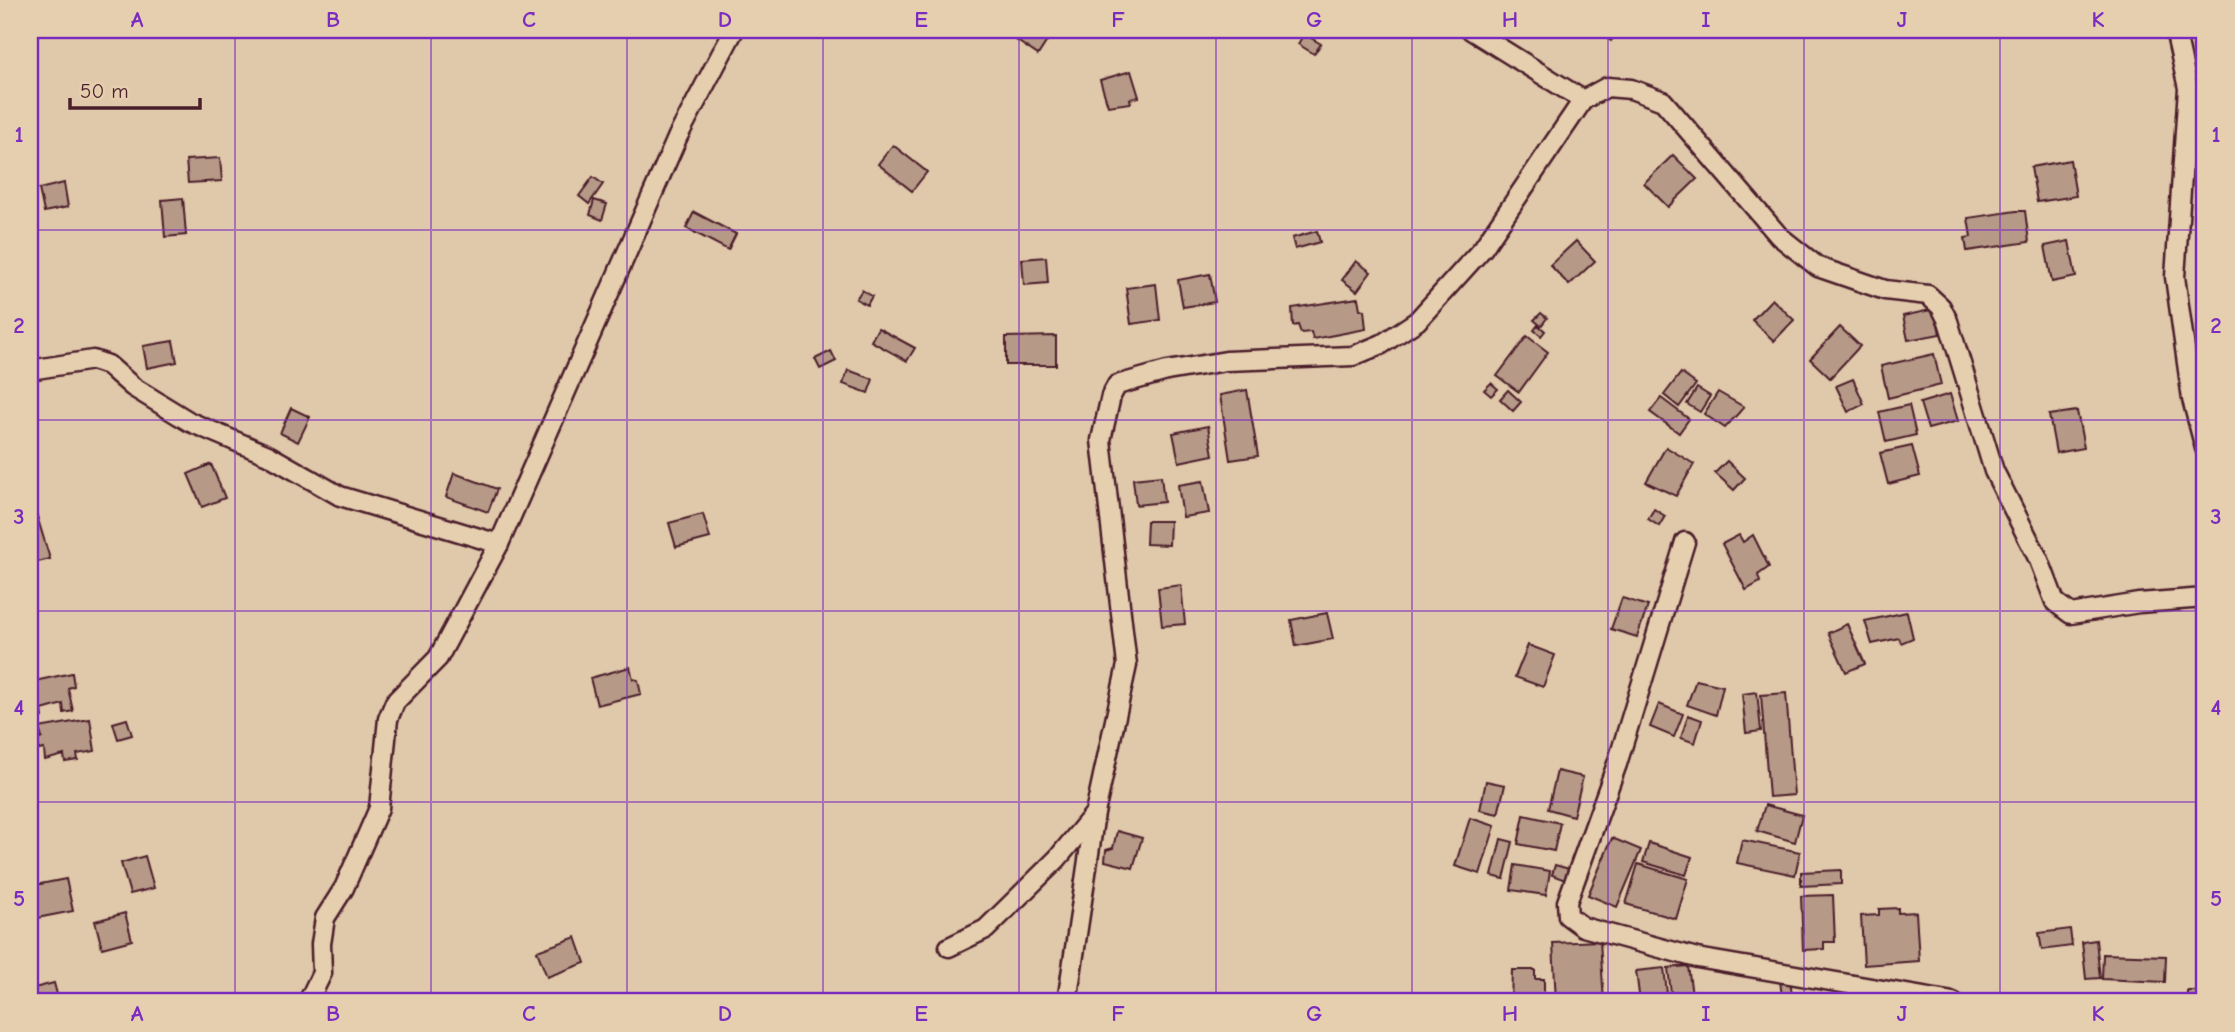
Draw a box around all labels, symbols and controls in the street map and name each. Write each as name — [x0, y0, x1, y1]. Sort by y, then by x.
text: A — [131, 6, 144, 33]
text: B — [326, 6, 340, 33]
text: C — [522, 6, 536, 33]
text: D — [718, 6, 732, 33]
text: E — [914, 6, 928, 33]
text: F — [1111, 6, 1125, 33]
text: G — [1306, 6, 1322, 33]
text: H — [1502, 6, 1518, 33]
text: I — [1701, 6, 1711, 33]
text: J — [1897, 6, 1908, 33]
text: K — [2092, 6, 2105, 33]
scale bar — [70, 66, 200, 110]
text: 50 m — [80, 79, 129, 103]
text: 1 — [14, 121, 24, 148]
text: 1 — [2211, 121, 2221, 148]
text: 2 — [13, 312, 25, 339]
text: 2 — [2210, 312, 2222, 339]
text: 3 — [13, 503, 25, 530]
text: 3 — [2210, 503, 2222, 530]
text: 4 — [14, 694, 25, 721]
text: 4 — [2211, 694, 2222, 721]
text: 5 — [13, 885, 25, 912]
text: 5 — [2210, 885, 2222, 912]
text: A — [131, 1000, 144, 1027]
text: B — [326, 1000, 340, 1027]
text: C — [522, 1000, 536, 1027]
text: D — [718, 1000, 732, 1027]
text: E — [914, 1000, 928, 1027]
text: F — [1111, 1000, 1125, 1027]
text: G — [1306, 1000, 1322, 1027]
text: H — [1502, 1000, 1518, 1027]
text: I — [1701, 1000, 1711, 1027]
text: J — [1897, 1000, 1908, 1027]
text: K — [2092, 1000, 2105, 1027]

